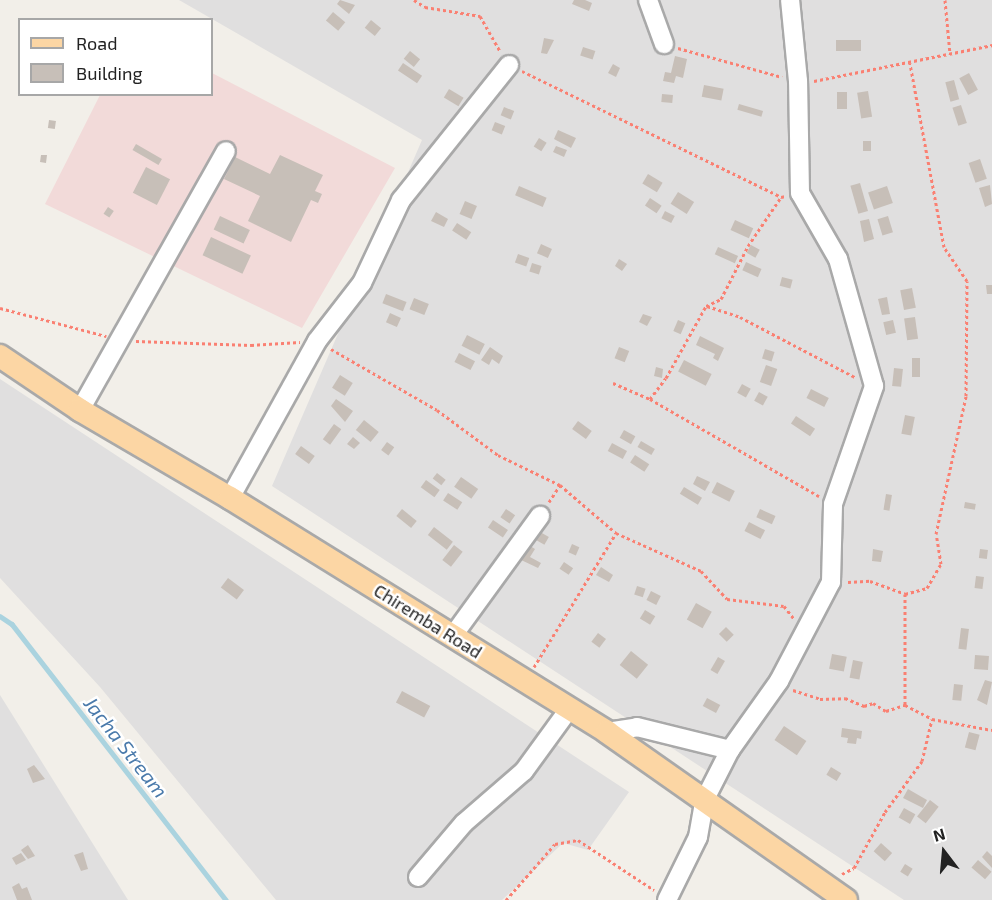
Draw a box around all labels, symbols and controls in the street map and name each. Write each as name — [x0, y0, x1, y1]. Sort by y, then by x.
legend — [18, 18, 213, 96]
text: Road — [76, 32, 117, 54]
text: Building — [76, 62, 143, 84]
street label: Chiremba Road — [370, 579, 486, 663]
water label: Jacha Stream — [79, 692, 173, 802]
north arrow — [914, 822, 974, 882]
text: N — [931, 823, 947, 845]

